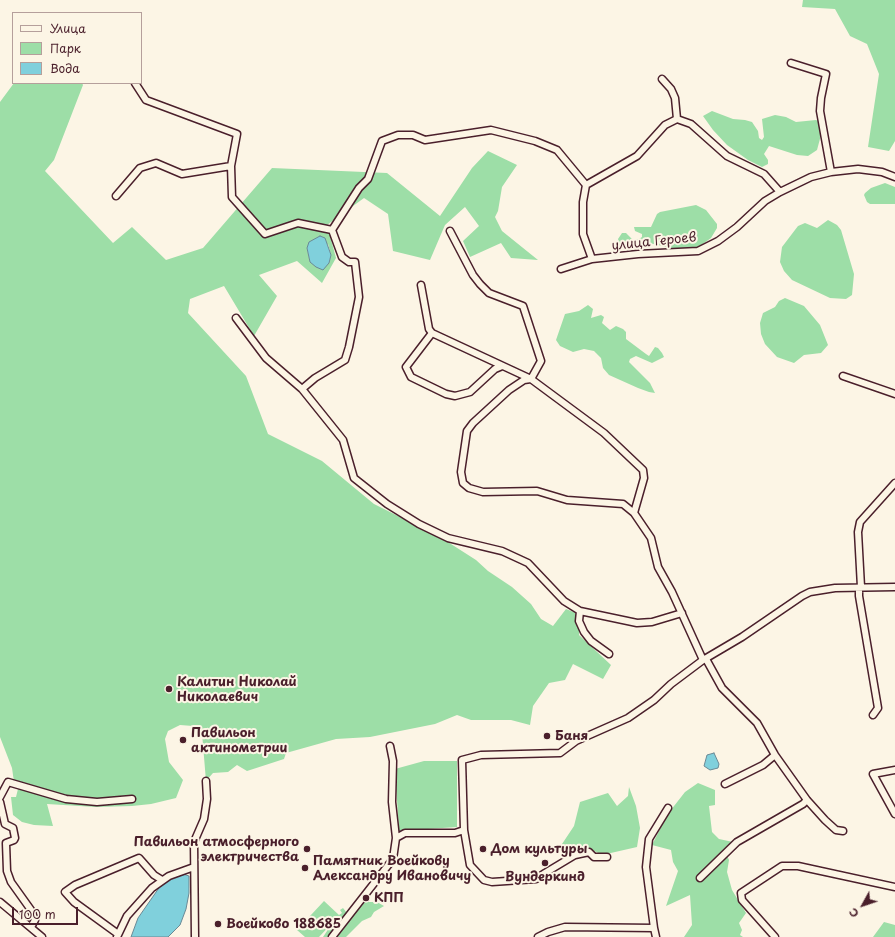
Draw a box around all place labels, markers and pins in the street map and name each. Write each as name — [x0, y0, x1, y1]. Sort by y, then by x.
place label: Калитин Николай Николаевич — [177, 674, 297, 705]
marker: Калитин Николай Николаевич — [164, 684, 174, 694]
place label: Павильон актинометрии — [191, 725, 288, 756]
place label: Баня — [555, 728, 588, 744]
marker: Баня — [542, 731, 552, 741]
marker: Павильон актинометрии — [178, 735, 188, 745]
place label: Павильон атмосферного электричества — [134, 834, 299, 865]
place label: Дом культуры — [491, 841, 587, 857]
marker: Павильон атмосферного электричества — [302, 844, 312, 854]
marker: Дом культуры — [478, 844, 488, 854]
place label: Памятник Воейкову Александру Ивановичу — [313, 853, 471, 884]
marker: Вундеркинд — [540, 858, 550, 868]
marker: Памятник Воейкову Александру Ивановичу — [300, 863, 310, 873]
place label: Вундеркинд — [505, 869, 585, 885]
place label: КПП — [374, 890, 404, 906]
marker: КПП — [361, 893, 371, 903]
place label: Воейково 188685 — [226, 916, 341, 932]
marker: Воейково 188685 — [213, 919, 223, 929]

